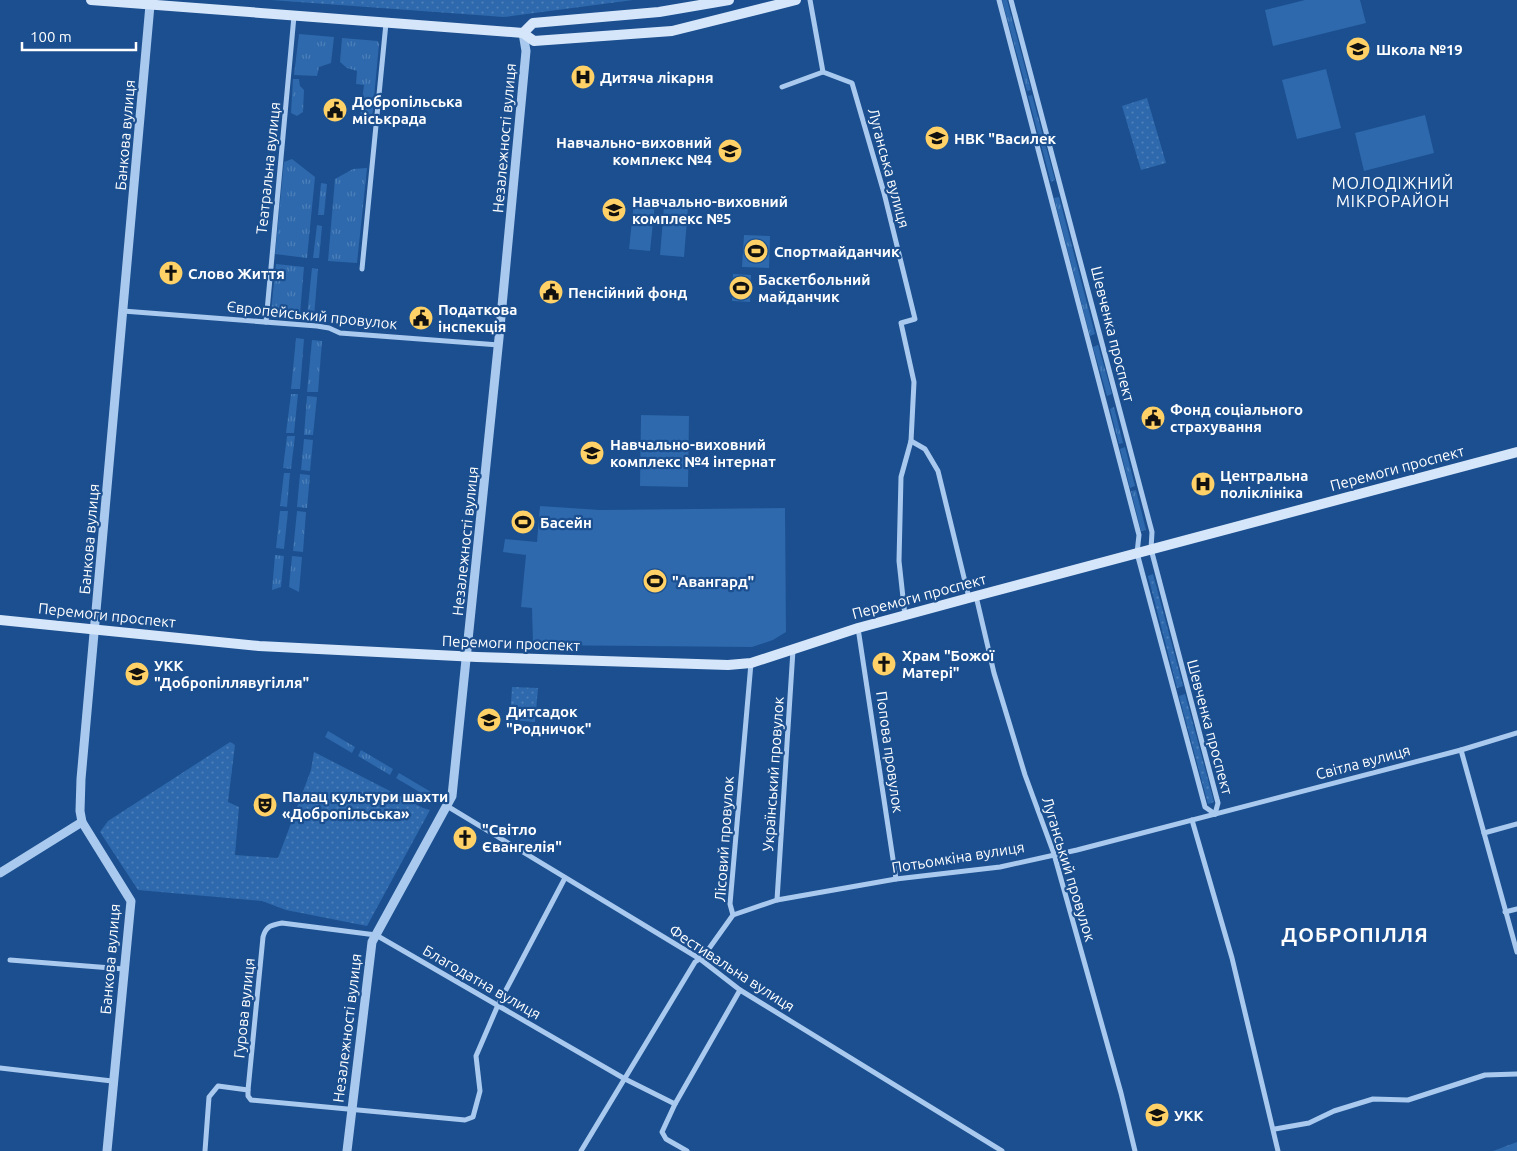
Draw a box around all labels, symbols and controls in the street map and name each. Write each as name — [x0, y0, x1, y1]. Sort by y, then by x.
scale bar — [22, 20, 136, 52]
text: 100 m — [30, 28, 72, 45]
school or university icon: Школа №19 — [1345, 36, 1371, 62]
place label: Школа №19 — [1376, 41, 1463, 58]
street label: Незалежності вулиця — [489, 63, 519, 213]
hospital icon: Дитяча лікарня — [570, 64, 596, 90]
place label: Дитяча лікарня — [600, 69, 714, 86]
street label: Банкова вулиця — [112, 79, 138, 191]
place label: Добропільська міськрада — [352, 93, 463, 127]
public building icon: Добропільська міськрада — [322, 97, 348, 123]
street label: Театральна вулиця — [253, 101, 283, 235]
street label: Луганська вулиця — [865, 106, 913, 230]
school or university icon: НВК "Василек — [924, 125, 950, 151]
place label: НВК "Василек — [954, 130, 1057, 147]
place label: Навчально-виховний комплекс №4 — [556, 134, 712, 168]
school or university icon: Навчально-виховний комплекс №4 — [717, 138, 743, 164]
district label: МОЛОДІЖНИЙ МІКРОРАЙОН — [1332, 173, 1454, 210]
place label: Навчально-виховний комплекс №5 — [632, 193, 788, 227]
school or university icon: Навчально-виховний комплекс №5 — [601, 197, 627, 223]
sports icon: Спортмайданчик — [743, 238, 769, 264]
place label: Спортмайданчик — [774, 243, 900, 260]
church icon: Слово Життя — [158, 260, 184, 286]
street label: Шевченка проспект — [1088, 264, 1138, 404]
place label: Слово Життя — [188, 265, 285, 282]
place label: Баскетбольний майданчик — [758, 271, 870, 305]
sports icon: Баскетбольний майданчик — [728, 275, 754, 301]
public building icon: Пенсійний фонд — [538, 279, 564, 305]
place label: Пенсійний фонд — [568, 284, 687, 301]
street label: Європейський провулок — [226, 298, 398, 332]
place label: Податкова інспекція — [438, 301, 517, 335]
public building icon: Податкова інспекція — [408, 305, 434, 331]
place label: Фонд соціального страхування — [1170, 401, 1303, 435]
public building icon: Фонд соціального страхування — [1140, 405, 1166, 431]
place label: Навчально-виховний комплекс №4 інтернат — [610, 436, 776, 470]
school or university icon: Навчально-виховний комплекс №4 інтернат — [579, 440, 605, 466]
street label: Перемоги проспект — [1328, 442, 1466, 494]
street label: Незалежності вулиця — [449, 466, 481, 616]
place label: Центральна поліклініка — [1220, 467, 1308, 501]
hospital icon: Центральна поліклініка — [1190, 471, 1216, 497]
street label: Банкова вулиця — [76, 483, 102, 595]
sports icon: Басейн — [510, 509, 536, 535]
place label: Басейн — [540, 514, 592, 531]
sports icon: "Авангард" — [642, 568, 668, 594]
street label: Перемоги проспект — [850, 570, 988, 622]
place label: "Авангард" — [672, 573, 754, 590]
street label: Перемоги проспект — [37, 599, 177, 631]
street label: Перемоги проспект — [442, 632, 581, 654]
place label: Храм "Божої Матері" — [902, 647, 995, 681]
church icon: Храм "Божої Матері" — [871, 651, 897, 677]
place label: УКК "Добропіллявугілля" — [154, 657, 309, 691]
street label: Шевченка проспект — [1184, 658, 1236, 797]
school or university icon: УКК "Добропіллявугілля" — [124, 661, 150, 687]
street label: Попова провулок — [873, 690, 907, 814]
street label: Український провулок — [759, 696, 787, 852]
place label: Дитсадок "Родничок" — [506, 703, 592, 737]
school or university icon: Дитсадок "Родничок" — [476, 707, 502, 733]
street label: Світла вулиця — [1314, 741, 1412, 783]
street label: Лісовий провулок — [711, 775, 737, 902]
place label: Палац культури шахти «Добропільська» — [282, 788, 448, 822]
theatre icon: Палац культури шахти «Добропільська» — [252, 792, 278, 818]
street label: Луганський провулок — [1039, 795, 1099, 944]
place label: "Світло Євангелія" — [482, 821, 562, 855]
church icon: "Світло Євангелія" — [452, 825, 478, 851]
street label: Потьомкіна вулиця — [890, 838, 1026, 876]
street label: Банкова вулиця — [97, 903, 123, 1015]
street label: Фестивальна вулиця — [666, 921, 798, 1015]
district label: ДОБРОПІЛЛЯ — [1281, 923, 1429, 946]
street label: Благодатна вулиця — [420, 941, 544, 1023]
street label: Незалежності вулиця — [329, 953, 365, 1103]
street label: Гурова вулиця — [230, 957, 258, 1059]
school or university icon: УКК — [1144, 1102, 1170, 1128]
place label: УКК — [1174, 1107, 1203, 1124]

